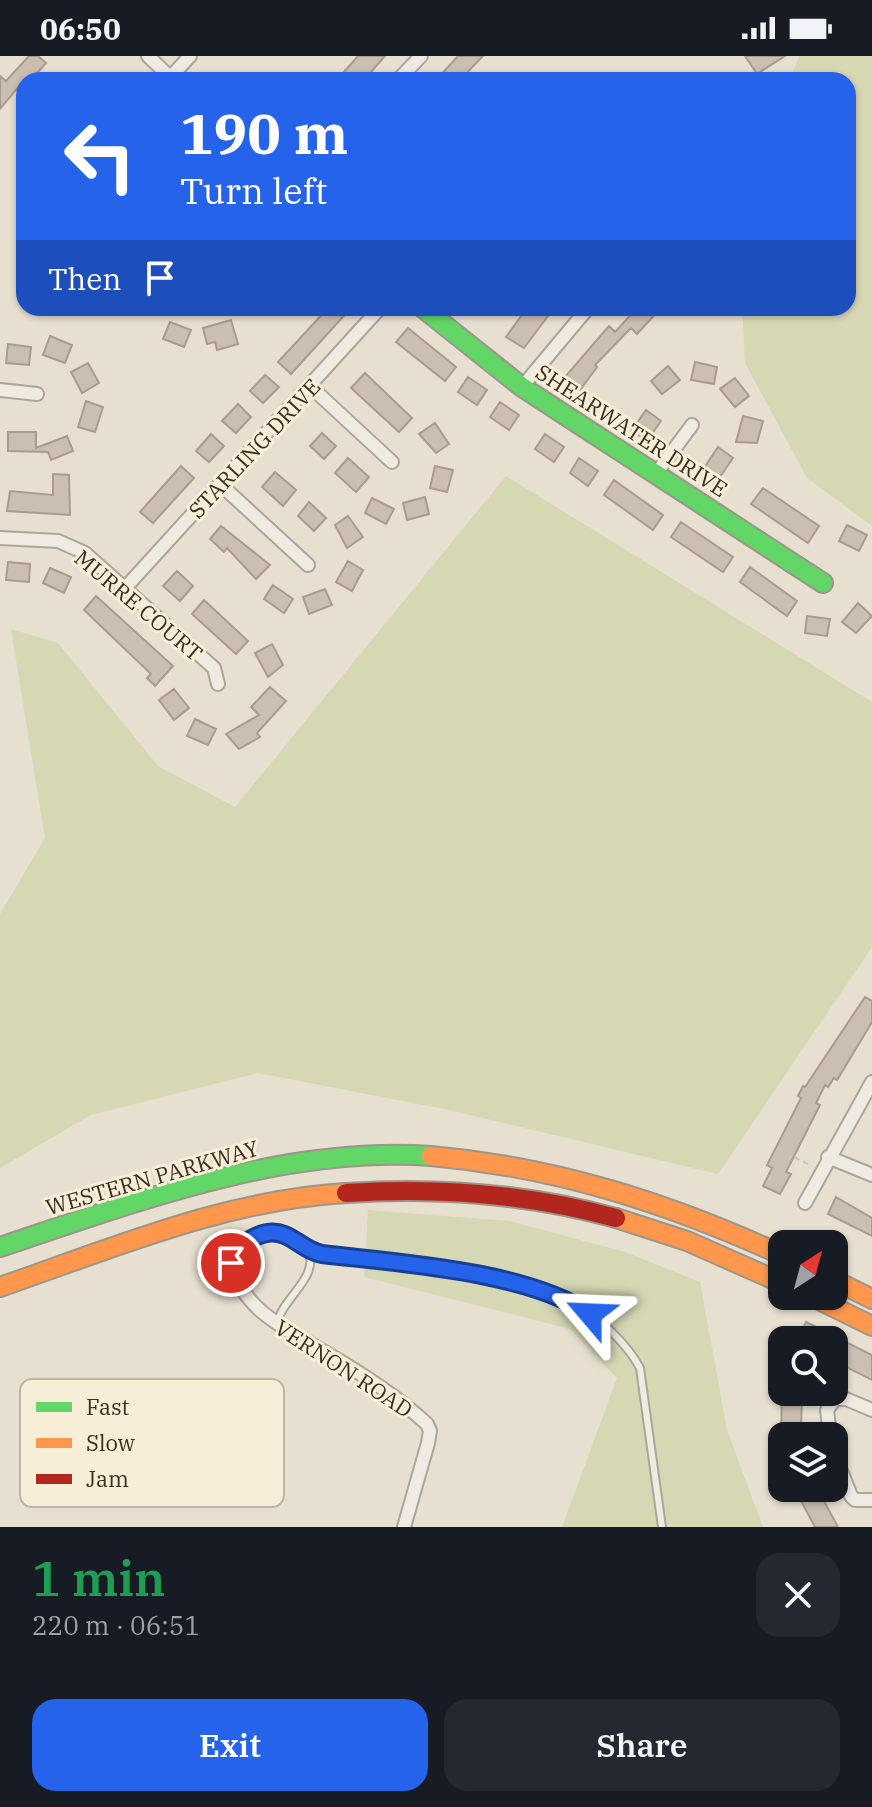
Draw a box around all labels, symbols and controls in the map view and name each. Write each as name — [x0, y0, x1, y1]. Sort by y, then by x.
text: 06:50 — [40, 9, 121, 48]
text: 190 m — [180, 97, 348, 169]
icon: left — [48, 104, 152, 208]
text: Turn left — [180, 167, 327, 214]
icon: arrive — [138, 256, 182, 300]
text: Then — [48, 259, 122, 298]
street label: SHEARWATER DRIVE — [531, 357, 733, 503]
street label: STARLING DRIVE — [182, 372, 326, 524]
street label: MURRE COURT — [69, 543, 209, 667]
street label: WESTERN PARKWAY — [42, 1133, 262, 1221]
pin — [197, 1229, 265, 1297]
north arrow — [768, 1230, 848, 1310]
map controls — [768, 1230, 848, 1502]
icon: arrive — [209, 1241, 253, 1285]
position arrow — [548, 1272, 632, 1356]
street label: VERNON ROAD — [269, 1313, 419, 1423]
button: search — [768, 1326, 848, 1406]
legend — [20, 1379, 284, 1507]
text: Fast — [86, 1392, 129, 1421]
button: layers — [768, 1422, 848, 1502]
text: Slow — [86, 1428, 135, 1457]
text: Jam — [86, 1464, 129, 1493]
text: 1 min — [32, 1547, 165, 1609]
button: close — [756, 1553, 840, 1637]
text: 220 m · 06:51 — [32, 1608, 200, 1642]
button: Exit — [32, 1699, 428, 1791]
button: Share — [444, 1699, 840, 1791]

